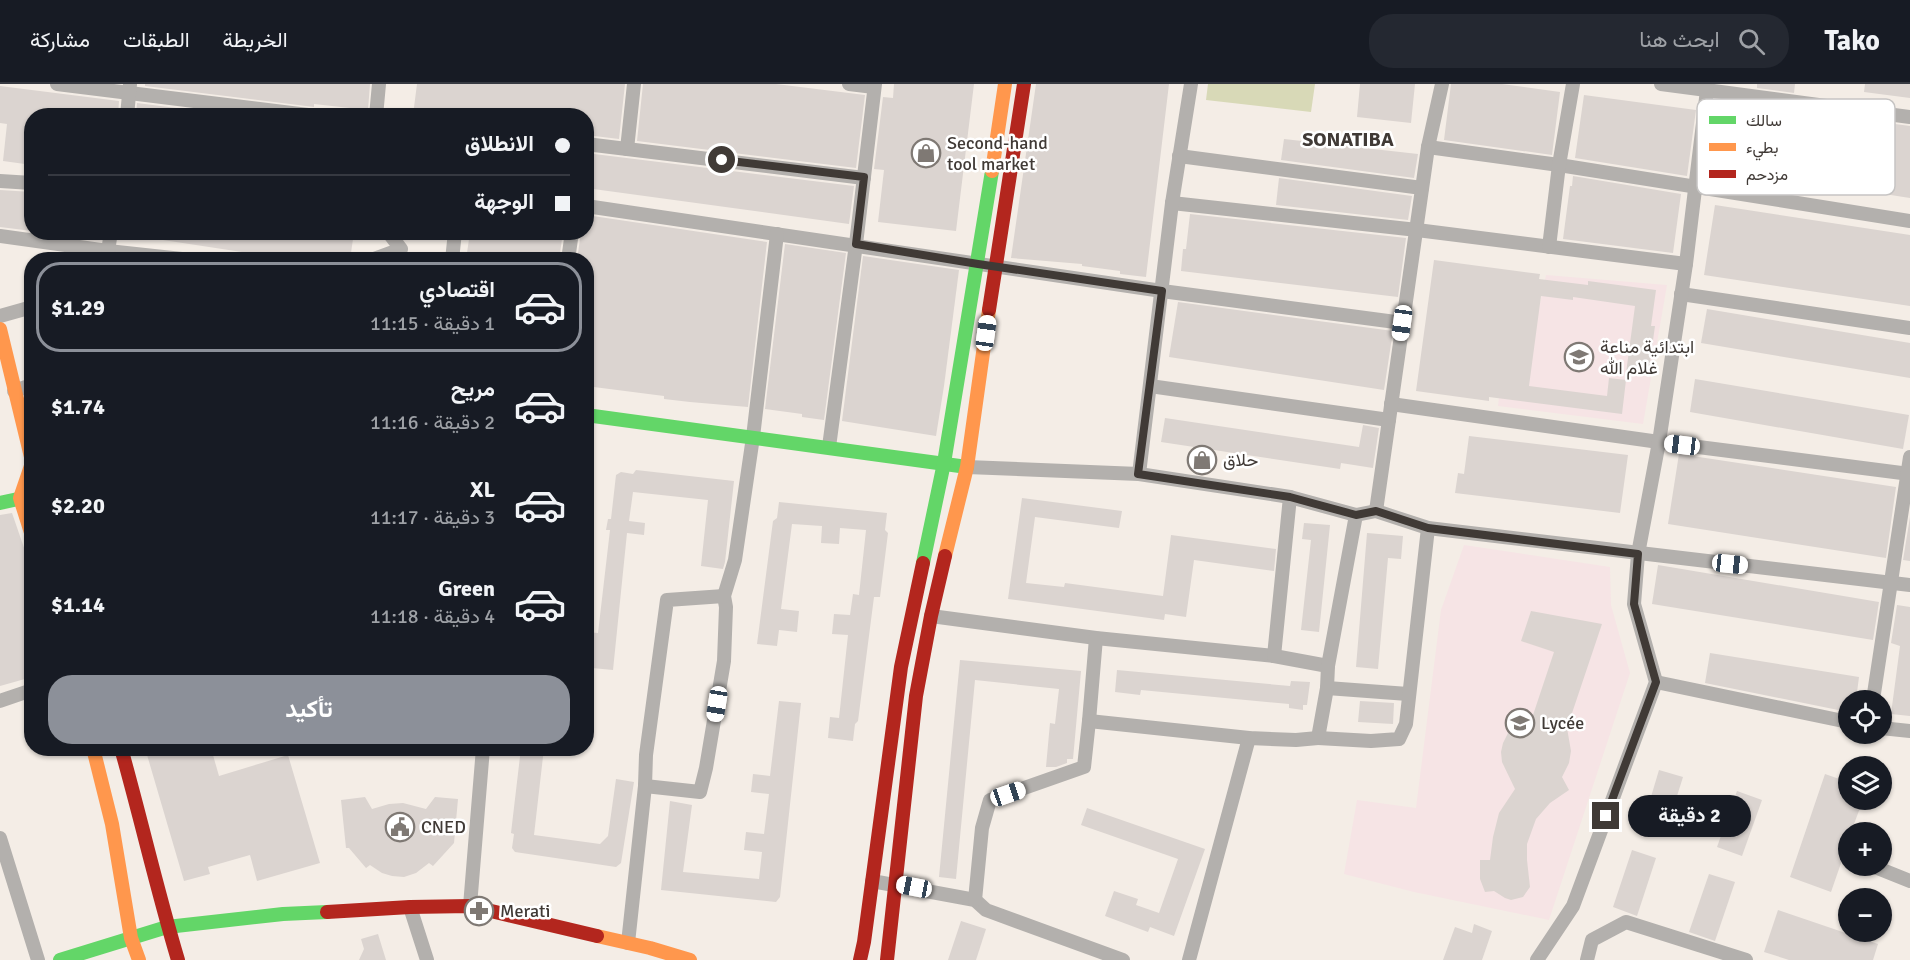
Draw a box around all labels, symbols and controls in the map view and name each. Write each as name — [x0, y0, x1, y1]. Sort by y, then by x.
search box — [1369, 14, 1789, 68]
text: Tako — [1825, 24, 1880, 58]
icon: search — [1735, 25, 1768, 58]
text: ابحث هنا — [1639, 26, 1720, 53]
text: مشاركة — [30, 27, 90, 53]
text: الطبقات — [123, 27, 190, 53]
text: الخريطة — [223, 27, 288, 53]
legend — [1697, 99, 1895, 195]
text: سالك — [1746, 111, 1782, 131]
district label: SONATIBA — [1302, 127, 1394, 152]
text: الانطلاق — [465, 130, 534, 157]
place label: Second-hand tool market — [947, 132, 1048, 175]
shop icon: Second-hand tool market — [910, 137, 942, 169]
text: بطيء — [1746, 138, 1778, 161]
route start — [708, 146, 735, 173]
text: مزدحم — [1746, 165, 1788, 185]
text: الوجهة — [474, 188, 534, 215]
text: اقتصادي — [419, 276, 495, 303]
icon: car — [513, 280, 567, 334]
text: $1.29 — [51, 294, 105, 321]
car — [1391, 304, 1413, 342]
text: 1 دقيقة · 11:15 — [370, 311, 495, 336]
car — [975, 314, 997, 352]
place label: ابتدائية مناعة غلام الله — [1600, 336, 1694, 380]
school or university icon: ابتدائية مناعة غلام الله — [1563, 341, 1595, 373]
text: مريح — [451, 375, 495, 402]
icon: car — [513, 379, 567, 433]
text: $1.74 — [51, 393, 105, 420]
text: 2 دقيقة · 11:16 — [370, 410, 495, 435]
car — [1663, 434, 1701, 456]
shop icon: حلاق — [1186, 444, 1218, 476]
place label: حلاق — [1223, 449, 1258, 471]
text: XL — [470, 476, 495, 503]
icon: car — [513, 478, 567, 532]
text: $2.20 — [51, 492, 105, 519]
text: 3 دقيقة · 11:17 — [370, 505, 495, 530]
car — [1711, 553, 1749, 575]
text: Green — [438, 575, 495, 602]
icon: car — [513, 577, 567, 631]
text: $1.14 — [51, 591, 105, 618]
text: 4 دقيقة · 11:18 — [370, 604, 495, 629]
button: تأكيد — [48, 675, 570, 744]
car — [705, 685, 729, 723]
map controls — [1838, 690, 1892, 942]
button: locate — [1838, 690, 1892, 744]
school or university icon: Lycée — [1504, 707, 1536, 739]
place label: Lycée — [1541, 712, 1584, 734]
button: layers — [1838, 756, 1892, 810]
car — [988, 780, 1028, 808]
callout: 2 دقيقة — [1627, 795, 1750, 837]
route end — [1592, 802, 1619, 829]
text: 2 دقيقة — [1658, 803, 1721, 828]
public building icon: CNED — [384, 811, 416, 843]
place label: CNED — [421, 816, 466, 838]
button: + — [1838, 822, 1892, 876]
car — [895, 875, 933, 899]
button: − — [1838, 888, 1892, 942]
pharmacy icon: Merati — [463, 895, 495, 927]
place label: Merati — [500, 900, 550, 922]

